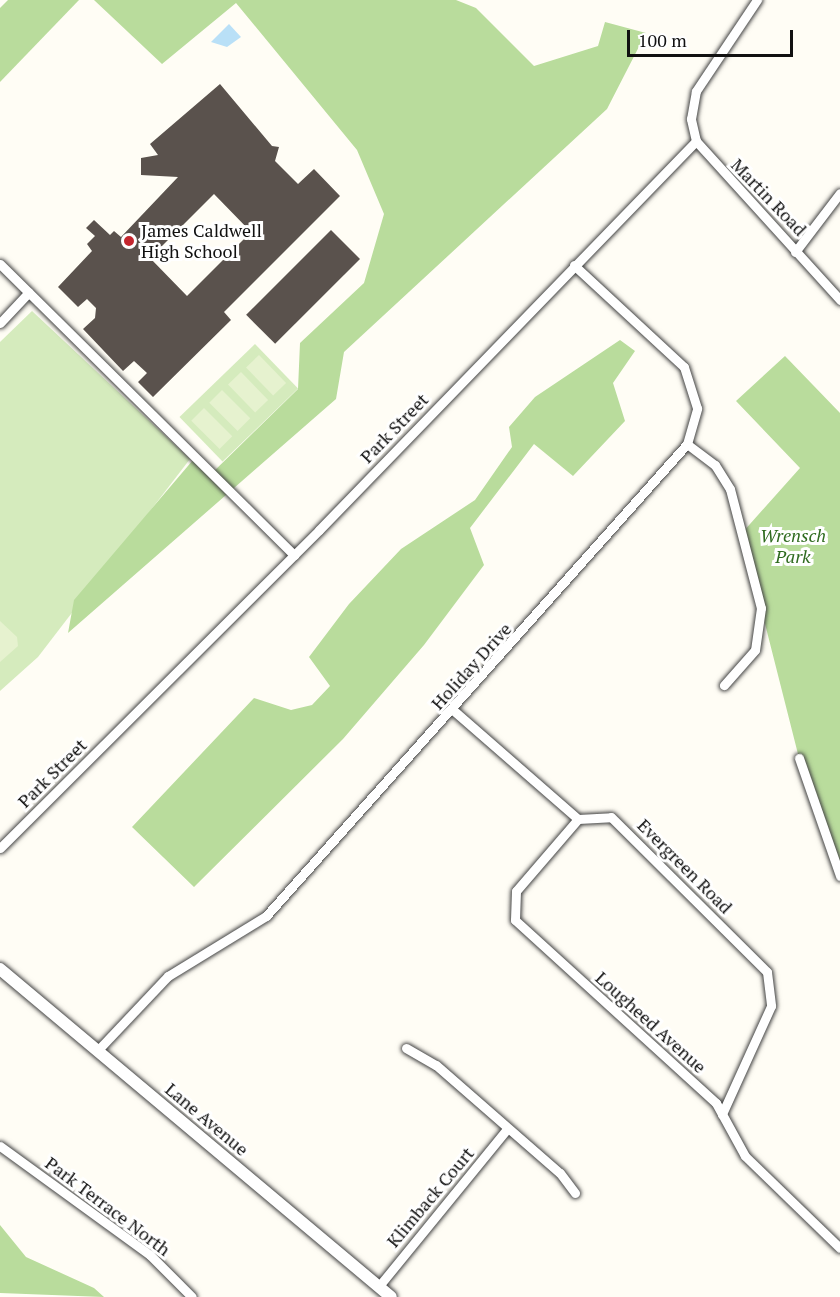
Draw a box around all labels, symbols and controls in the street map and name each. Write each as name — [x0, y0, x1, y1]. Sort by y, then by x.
scale bar — [630, 18, 796, 56]
text: 100 m — [638, 28, 687, 52]
street label: Martin Road — [727, 154, 811, 240]
place label: James Caldwell High School — [141, 220, 262, 262]
marker: James Caldwell High School — [122, 234, 136, 248]
street label: Park Street — [356, 389, 432, 467]
park label: Wrensch Park — [760, 525, 826, 568]
street label: Holiday Drive — [426, 618, 516, 714]
street label: Park Street — [13, 734, 91, 812]
street label: Evergreen Road — [633, 814, 737, 918]
street label: Lougheed Avenue — [591, 967, 711, 1077]
street label: Lane Avenue — [161, 1078, 253, 1160]
street label: Klimback Court — [382, 1143, 478, 1251]
street label: Park Terrace North — [41, 1152, 175, 1260]

